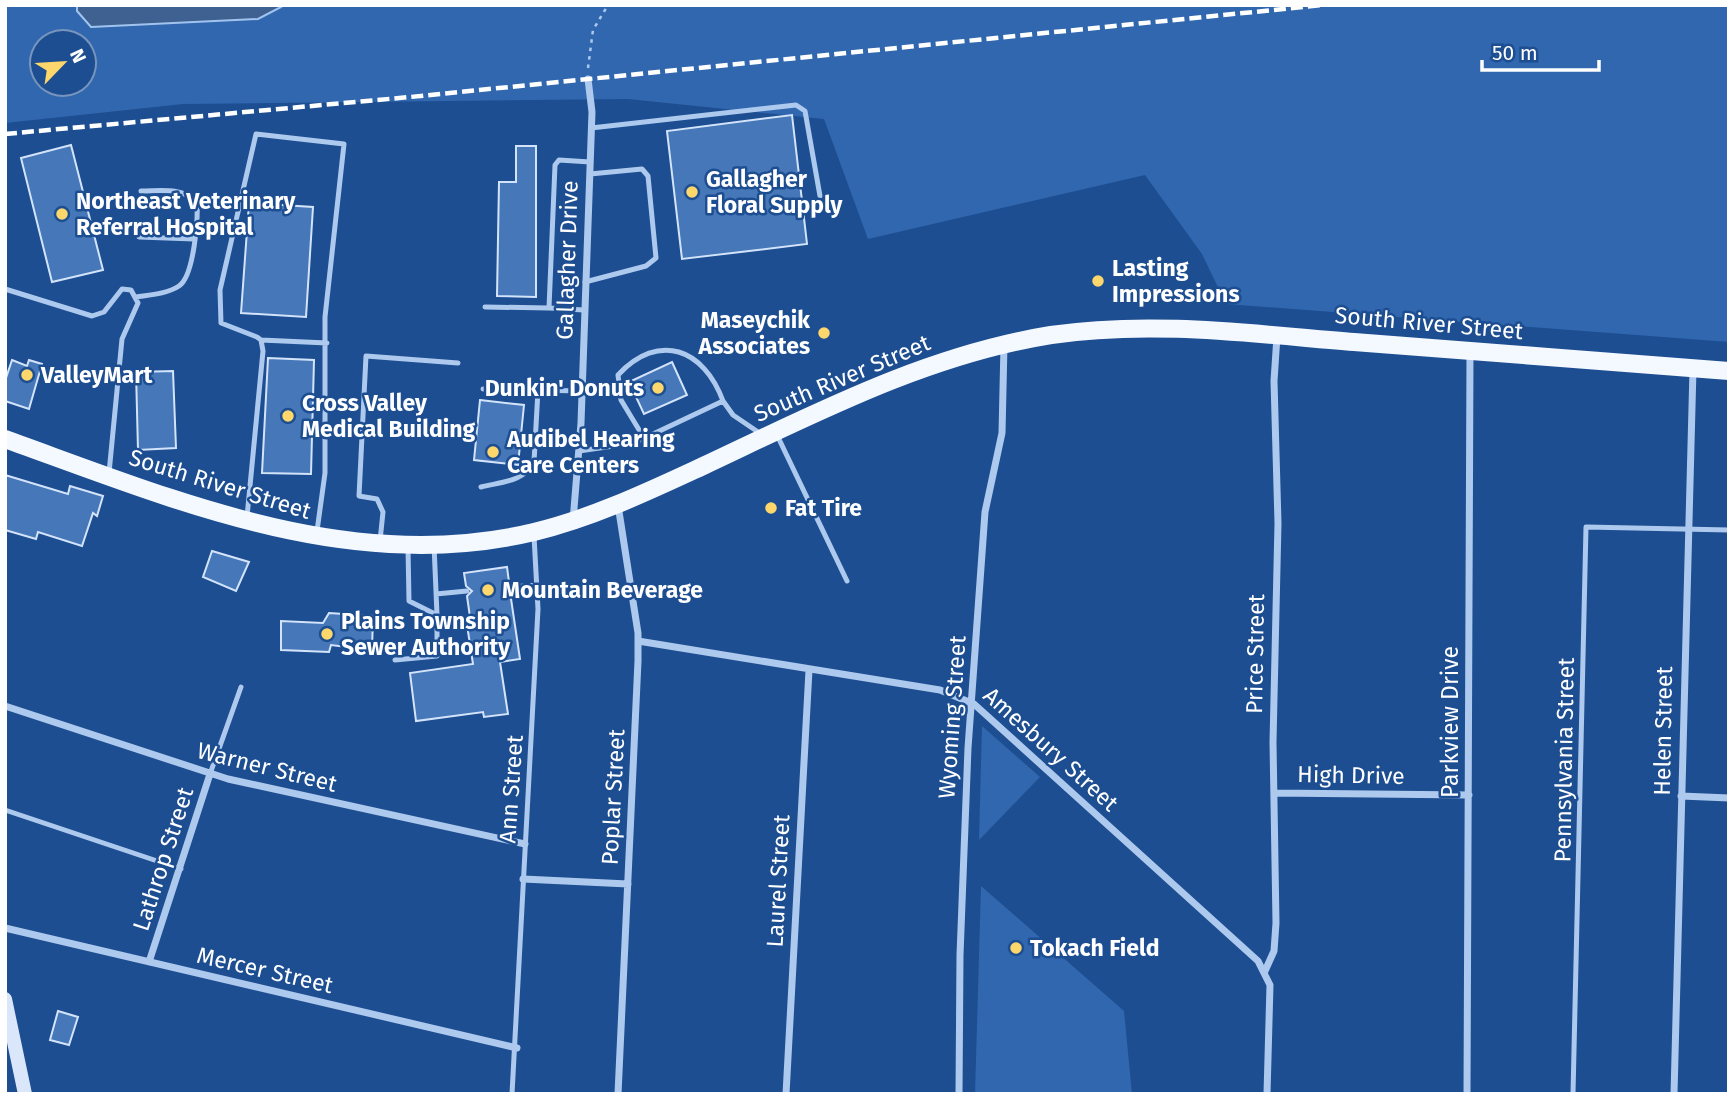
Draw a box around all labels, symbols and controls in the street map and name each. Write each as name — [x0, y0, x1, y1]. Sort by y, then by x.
north arrow — [28, 28, 98, 98]
scale bar — [1482, 28, 1599, 72]
text: 50 m — [1492, 40, 1538, 66]
text: N — [65, 45, 91, 67]
place label: Gallagher Floral Supply — [706, 165, 844, 219]
street label: Gallagher Drive — [550, 180, 584, 340]
marker: Gallagher Floral Supply — [684, 184, 700, 200]
place label: Northeast Veterinary Referral Hospital — [76, 187, 297, 241]
marker: Northeast Veterinary Referral Hospital — [54, 206, 70, 222]
place label: Lasting Impressions — [1112, 254, 1240, 308]
marker: Lasting Impressions — [1090, 273, 1106, 289]
street label: South River Street — [1334, 301, 1525, 345]
place label: Maseychik Associates — [698, 306, 810, 360]
marker: Maseychik Associates — [816, 325, 832, 341]
street label: South River Street — [750, 328, 935, 428]
place label: ValleyMart — [40, 361, 153, 389]
marker: ValleyMart — [19, 367, 35, 383]
place label: Dunkin' Donuts — [485, 374, 644, 402]
marker: Dunkin' Donuts — [650, 380, 666, 396]
place label: Cross Valley Medical Building — [302, 389, 476, 443]
marker: Cross Valley Medical Building — [280, 408, 296, 424]
place label: Audibel Hearing Care Centers — [506, 425, 675, 479]
street label: South River Street — [126, 443, 315, 525]
marker: Audibel Hearing Care Centers — [485, 444, 501, 460]
place label: Fat Tire — [785, 494, 862, 522]
marker: Fat Tire — [763, 500, 779, 516]
place label: Mountain Beverage — [502, 576, 703, 604]
marker: Mountain Beverage — [480, 582, 496, 598]
street label: Price Street — [1240, 593, 1270, 714]
place label: Plains Township Sewer Authority — [341, 607, 511, 661]
marker: Plains Township Sewer Authority — [319, 626, 335, 642]
street label: Wyoming Street — [932, 634, 972, 800]
street label: Parkview Drive — [1436, 646, 1464, 798]
street label: Pennsylvania Street — [1548, 657, 1580, 863]
street label: Helen Street — [1648, 665, 1678, 796]
street label: Amesbury Street — [978, 681, 1125, 817]
street label: Poplar Street — [595, 728, 631, 866]
street label: Ann Street — [493, 733, 529, 844]
street label: Warner Street — [194, 736, 340, 798]
street label: High Drive — [1297, 760, 1405, 790]
street label: Lathrop Street — [127, 783, 200, 934]
street label: Laurel Street — [761, 813, 795, 948]
place label: Tokach Field — [1030, 934, 1160, 962]
marker: Tokach Field — [1008, 940, 1024, 956]
street label: Mercer Street — [194, 941, 337, 999]

